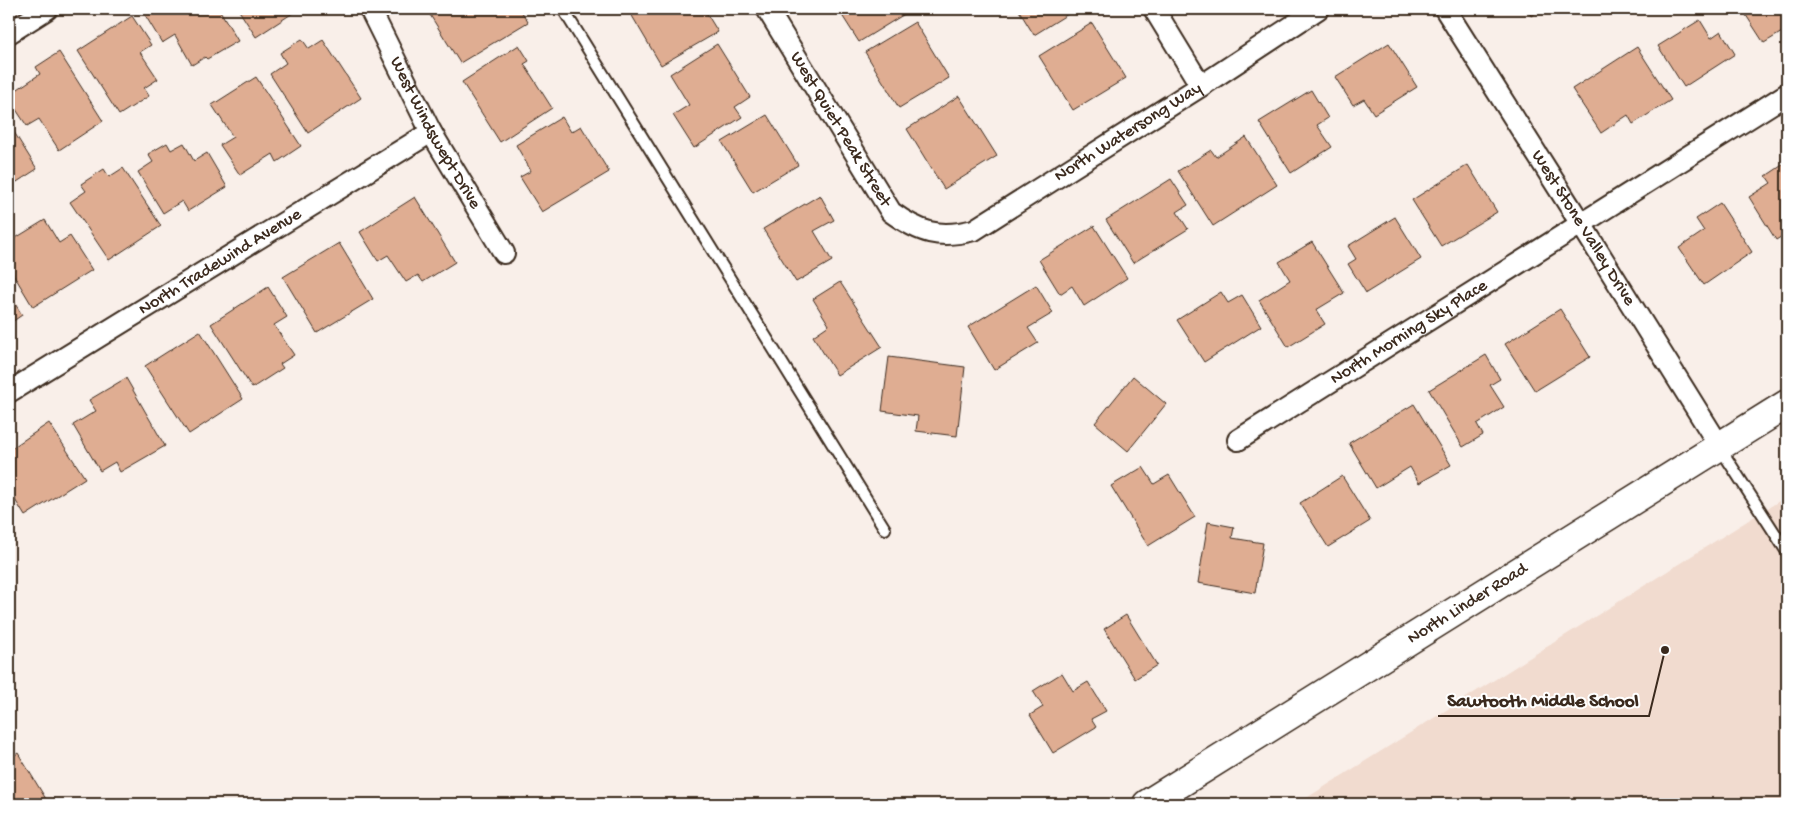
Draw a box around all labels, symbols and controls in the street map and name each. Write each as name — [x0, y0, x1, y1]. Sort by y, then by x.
street label: West Quiet Peak Street — [785, 48, 897, 212]
street label: West Windswept Drive — [385, 53, 486, 213]
street label: North Watersong Way — [1051, 78, 1206, 187]
street label: West Stone Valley Drive — [1527, 146, 1640, 310]
street label: North Tradewind Avenue — [135, 203, 306, 320]
street label: North Morning Sky Place — [1327, 275, 1492, 390]
street label: North Linder Road — [1404, 558, 1533, 649]
callout: Sawtooth Middle School — [1438, 682, 1649, 716]
text: Sawtooth Middle School — [1447, 691, 1639, 714]

